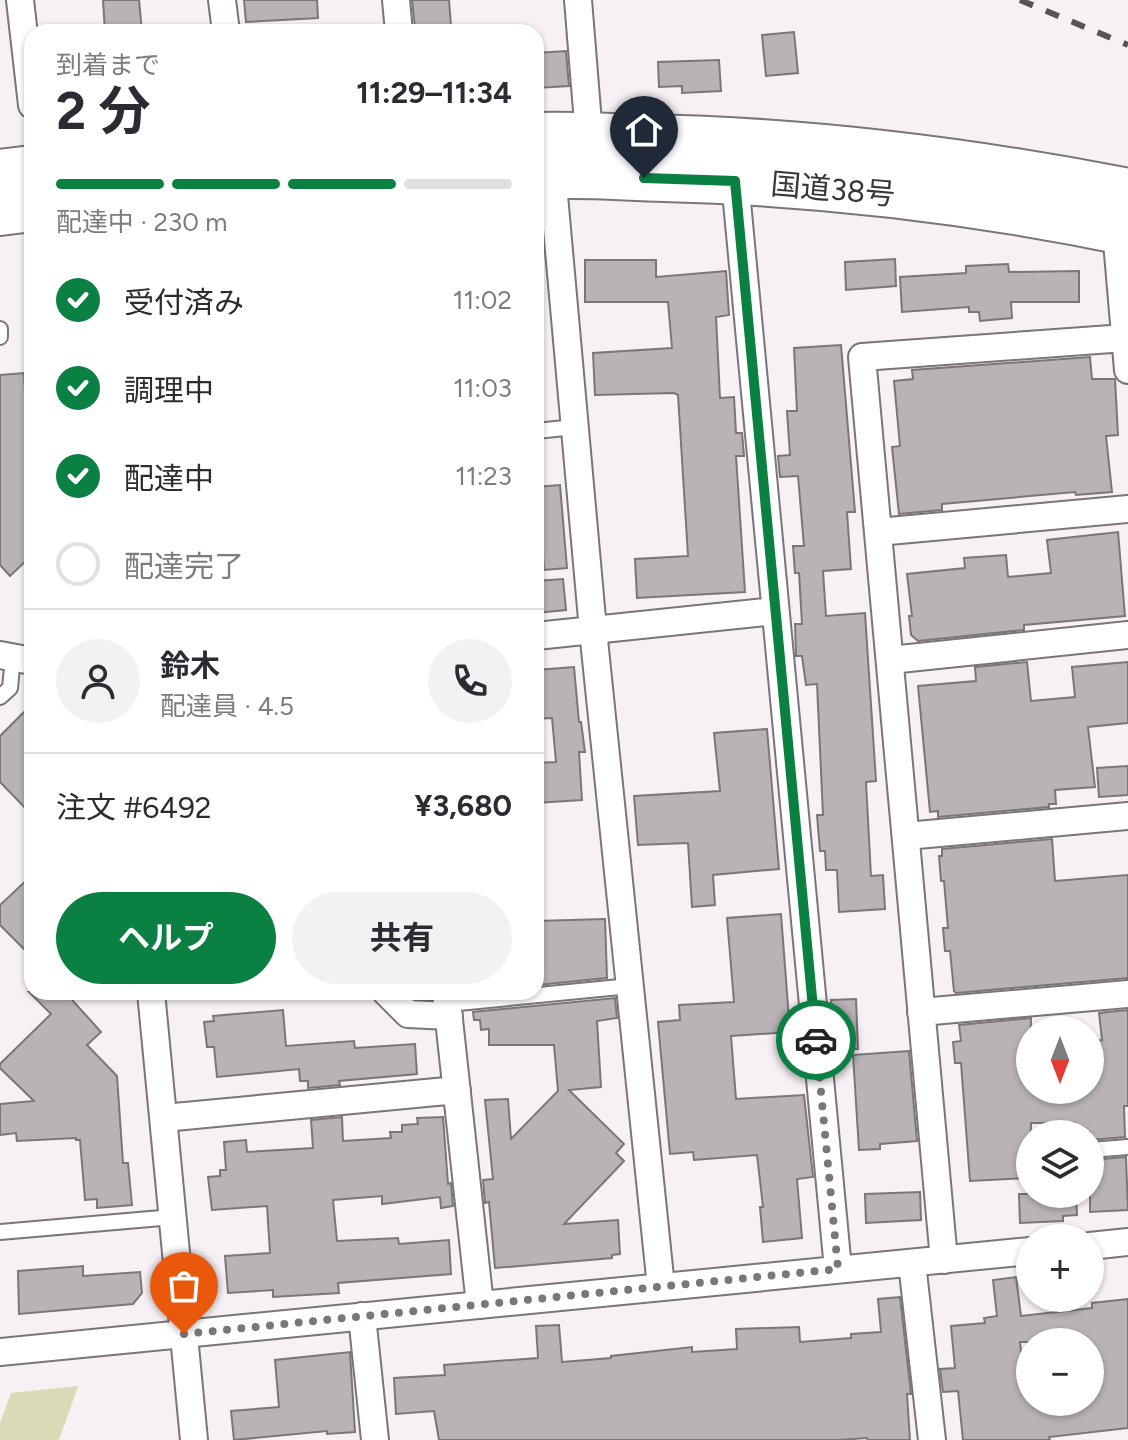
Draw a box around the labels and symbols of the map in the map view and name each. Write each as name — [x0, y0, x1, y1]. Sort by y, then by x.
pin — [610, 96, 678, 178]
street label: 国道38号 — [769, 165, 897, 213]
courier — [776, 1000, 856, 1080]
north arrow — [1016, 1016, 1104, 1104]
pin — [150, 1252, 218, 1334]

